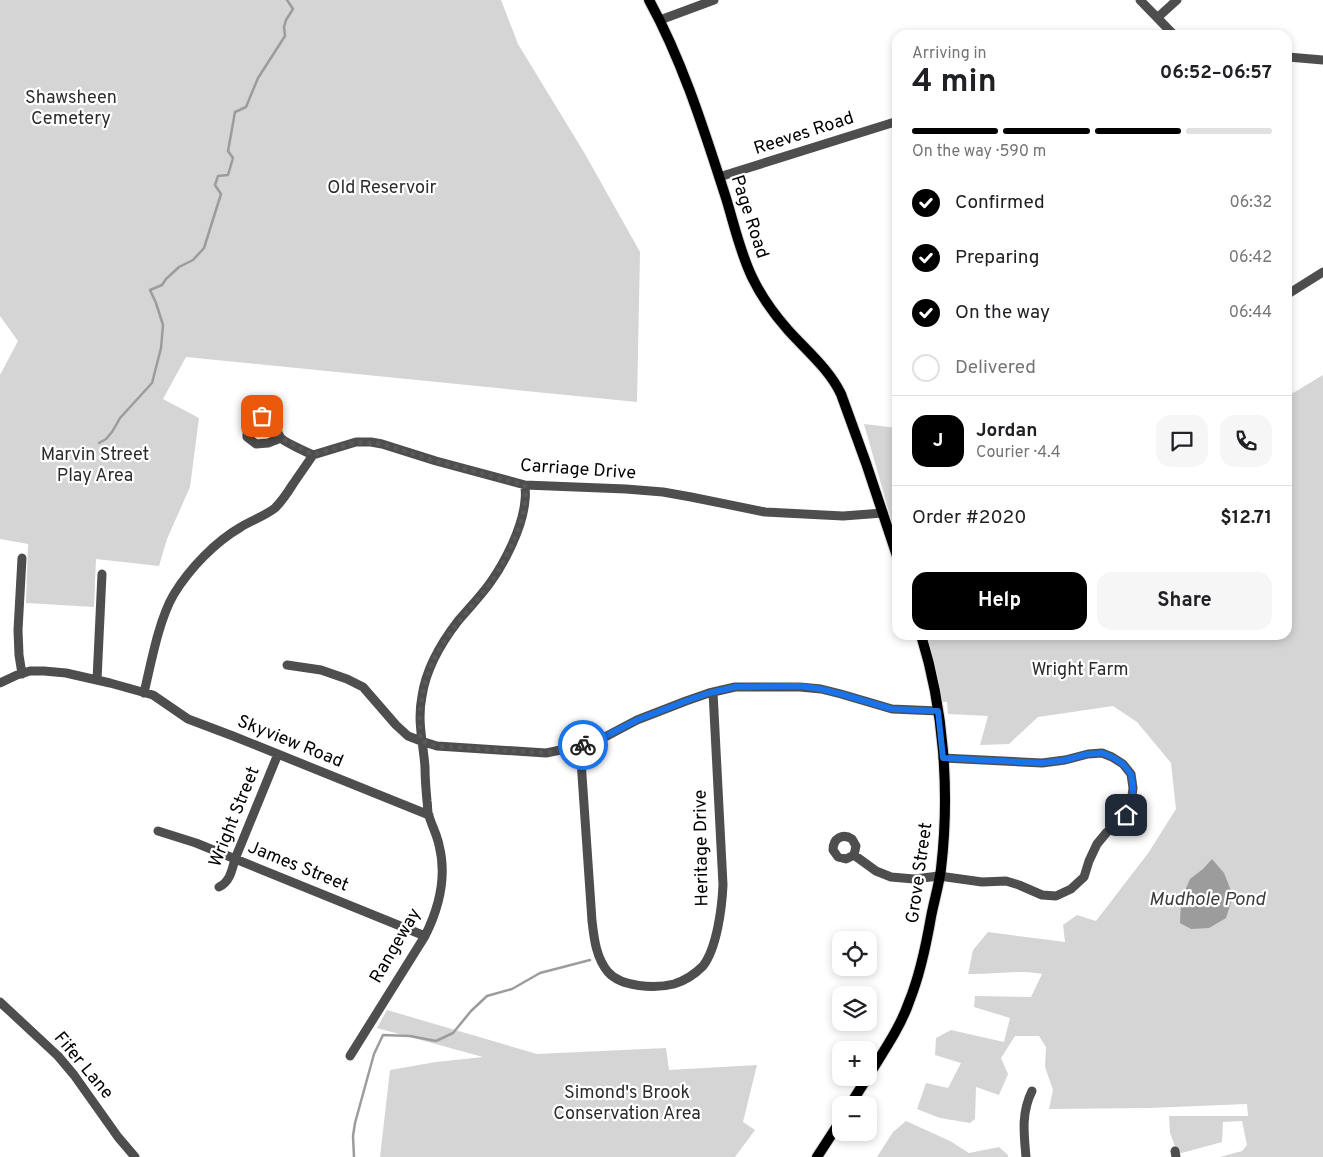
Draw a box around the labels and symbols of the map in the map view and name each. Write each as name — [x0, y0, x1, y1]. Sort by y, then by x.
park label: Shawsheen Cemetery — [25, 87, 117, 131]
street label: Reeves Road — [751, 107, 857, 161]
street label: Page Road — [725, 172, 773, 262]
park label: Old Reservoir — [327, 177, 437, 200]
pin — [241, 395, 283, 437]
park label: Marvin Street Play Area — [41, 444, 149, 488]
street label: Carriage Drive — [519, 454, 637, 486]
park label: Wright Farm — [1031, 659, 1129, 682]
street label: Skyview Road — [234, 710, 346, 774]
courier — [558, 720, 608, 770]
street label: Wright Street — [204, 763, 266, 871]
street label: Heritage Drive — [689, 789, 715, 907]
pin — [1105, 794, 1147, 836]
street label: Grove Street — [902, 821, 938, 925]
street label: James Street — [244, 836, 352, 898]
water label: Mudhole Pond — [1149, 888, 1267, 912]
street label: Rangeway — [365, 904, 427, 988]
street label: Fifer Lane — [48, 1028, 118, 1104]
park label: Simond's Brook Conservation Area — [553, 1082, 701, 1126]

